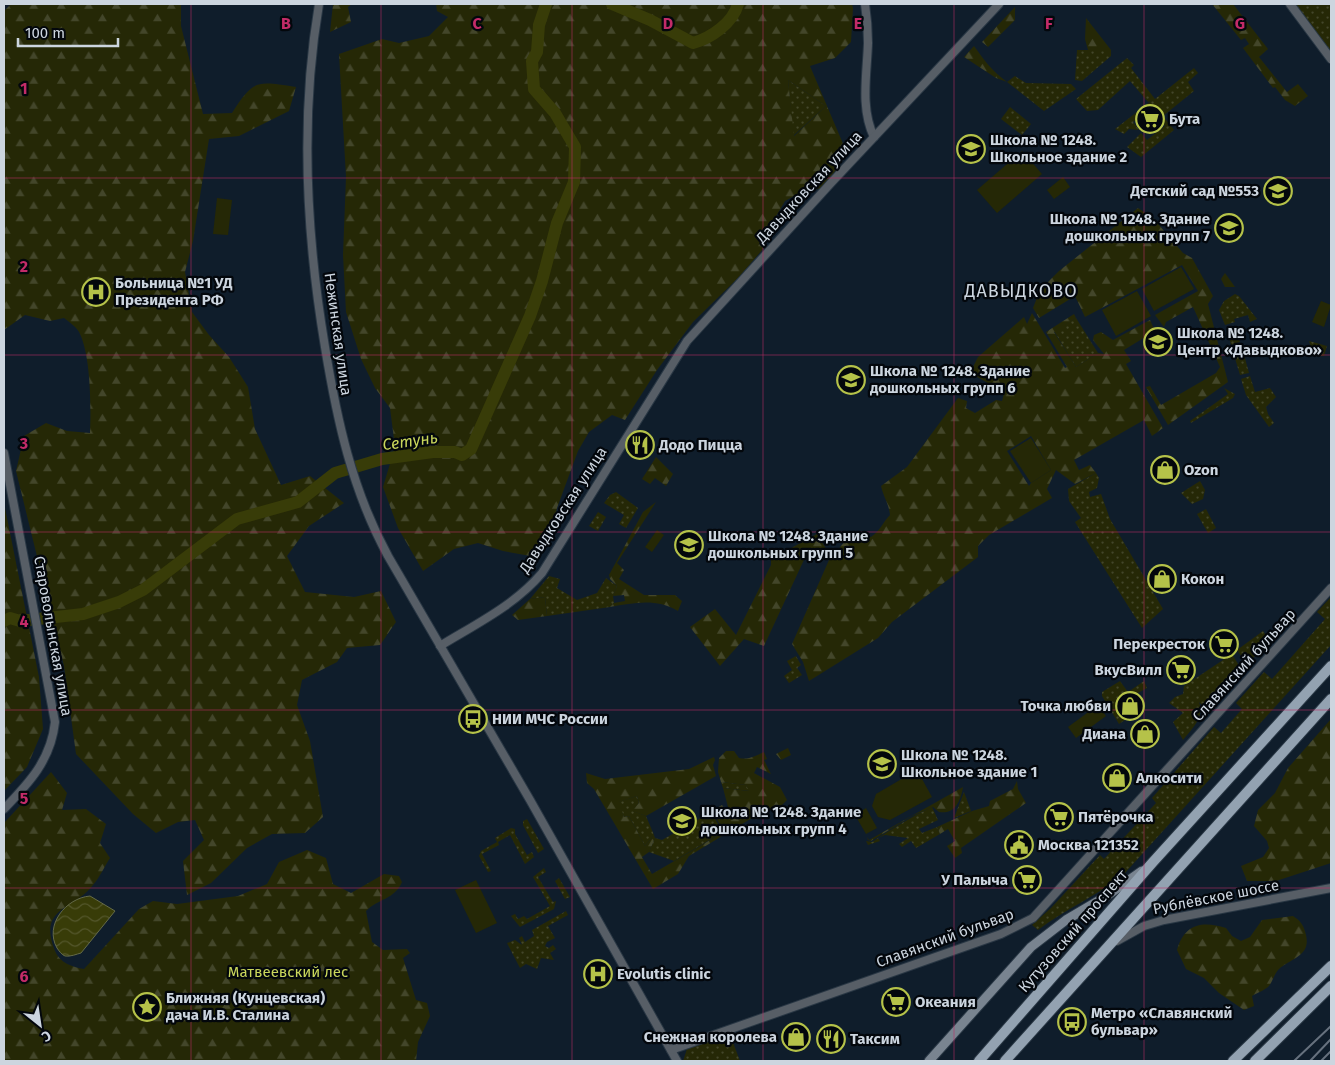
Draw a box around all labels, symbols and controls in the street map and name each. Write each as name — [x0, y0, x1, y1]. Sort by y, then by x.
text: B — [281, 14, 291, 33]
text: C — [472, 14, 482, 33]
text: D — [663, 14, 673, 33]
text: E — [854, 14, 862, 33]
text: F — [1045, 14, 1053, 33]
text: G — [1235, 14, 1245, 33]
scale bar — [18, 15, 118, 47]
text: 100 m — [25, 24, 65, 42]
text: 1 — [20, 79, 28, 98]
supermarket icon: Бута — [1135, 104, 1165, 134]
place label: Бута — [1169, 110, 1200, 128]
street label: Давыдковская улица — [752, 127, 866, 248]
place label: Школа № 1248. Школьное здание 2 — [990, 131, 1127, 166]
school or university icon: Школа № 1248. Школьное здание 2 — [956, 134, 986, 164]
school or university icon: Детский сад №553 — [1263, 176, 1293, 206]
place label: Детский сад №553 — [1129, 182, 1259, 200]
place label: Школа № 1248. Здание дошкольных групп 7 — [1050, 210, 1210, 245]
school or university icon: Школа № 1248. Здание дошкольных групп 7 — [1214, 213, 1244, 243]
text: 2 — [20, 257, 28, 276]
street label: Нежинская улица — [320, 271, 356, 397]
place label: Больница №1 УД Президента РФ — [115, 274, 233, 309]
hospital icon: Больница №1 УД Президента РФ — [81, 277, 111, 307]
district label: ДАВЫДКОВО — [963, 280, 1078, 302]
place label: Школа № 1248. Центр «Давыдково» — [1177, 324, 1322, 359]
school or university icon: Школа № 1248. Центр «Давыдково» — [1143, 327, 1173, 357]
place label: Школа № 1248. Здание дошкольных групп 6 — [870, 362, 1030, 397]
school or university icon: Школа № 1248. Здание дошкольных групп 6 — [836, 365, 866, 395]
water label: Сетунь — [381, 428, 439, 454]
restaurant icon: Додо Пицца — [625, 430, 655, 460]
text: 3 — [19, 434, 28, 453]
place label: Додо Пицца — [658, 436, 743, 454]
street label: Давыдковская улица — [515, 443, 611, 577]
shop icon: Ozon — [1150, 455, 1180, 485]
place label: Ozon — [1184, 461, 1218, 479]
place label: Школа № 1248. Здание дошкольных групп 5 — [708, 527, 868, 562]
school or university icon: Школа № 1248. Здание дошкольных групп 5 — [674, 530, 704, 560]
street label: Староволынская улица — [30, 555, 76, 717]
shop icon: Кокон — [1147, 564, 1177, 594]
place label: Кокон — [1181, 570, 1224, 588]
street label: Славянский бульвар — [1189, 605, 1299, 725]
text: 4 — [19, 612, 29, 631]
supermarket icon: Перекресток — [1209, 629, 1239, 659]
place label: Перекресток — [1113, 635, 1206, 653]
supermarket icon: ВкусВилл — [1166, 655, 1196, 685]
place label: ВкусВилл — [1094, 661, 1162, 679]
shop icon: Точка любви — [1115, 691, 1145, 721]
place label: Точка любви — [1020, 697, 1111, 715]
bus stop icon: НИИ МЧС России — [458, 704, 488, 734]
place label: НИИ МЧС России — [492, 710, 608, 728]
shop icon: Диана — [1130, 719, 1160, 749]
place label: Диана — [1081, 725, 1126, 743]
place label: Школа № 1248. Школьное здание 1 — [901, 746, 1037, 781]
school or university icon: Школа № 1248. Школьное здание 1 — [867, 749, 897, 779]
shop icon: Алкосити — [1102, 763, 1132, 793]
place label: Алкосити — [1135, 769, 1202, 787]
text: 5 — [20, 789, 29, 808]
supermarket icon: Пятёрочка — [1044, 802, 1074, 832]
place label: Школа № 1248. Здание дошкольных групп 4 — [701, 803, 861, 838]
school or university icon: Школа № 1248. Здание дошкольных групп 4 — [667, 806, 697, 836]
place label: Пятёрочка — [1078, 808, 1154, 826]
public building icon: Москва 121352 — [1004, 830, 1034, 860]
place label: Москва 121352 — [1038, 836, 1139, 854]
supermarket icon: У Палыча — [1012, 865, 1042, 895]
street label: Кутузовский проспект — [1015, 866, 1131, 996]
place label: У Палыча — [940, 871, 1008, 889]
street label: Рублёвское шоссе — [1151, 876, 1281, 918]
street label: Славянский бульвар — [874, 905, 1016, 971]
hospital icon: Evolutis clinic — [583, 959, 613, 989]
park label: Матвеевский лес — [228, 963, 348, 981]
place label: Evolutis clinic — [617, 965, 712, 983]
text: 6 — [19, 967, 29, 986]
supermarket icon: Океания — [881, 987, 911, 1017]
place label: Ближняя (Кунцевская) дача И.В. Сталина — [166, 989, 325, 1024]
place icon: Ближняя (Кунцевская) дача И.В. Сталина — [132, 992, 162, 1022]
place label: Океания — [915, 993, 976, 1011]
north arrow — [15, 1000, 65, 1050]
place label: Метро «Славянский бульвар» — [1091, 1004, 1232, 1039]
bus stop icon: Метро «Славянский бульвар» — [1057, 1007, 1087, 1037]
shop icon: Снежная королева — [781, 1022, 811, 1052]
restaurant icon: Таксим — [816, 1024, 846, 1054]
text: С — [39, 1026, 54, 1045]
place label: Снежная королева — [644, 1028, 777, 1046]
place label: Таксим — [850, 1030, 900, 1048]

